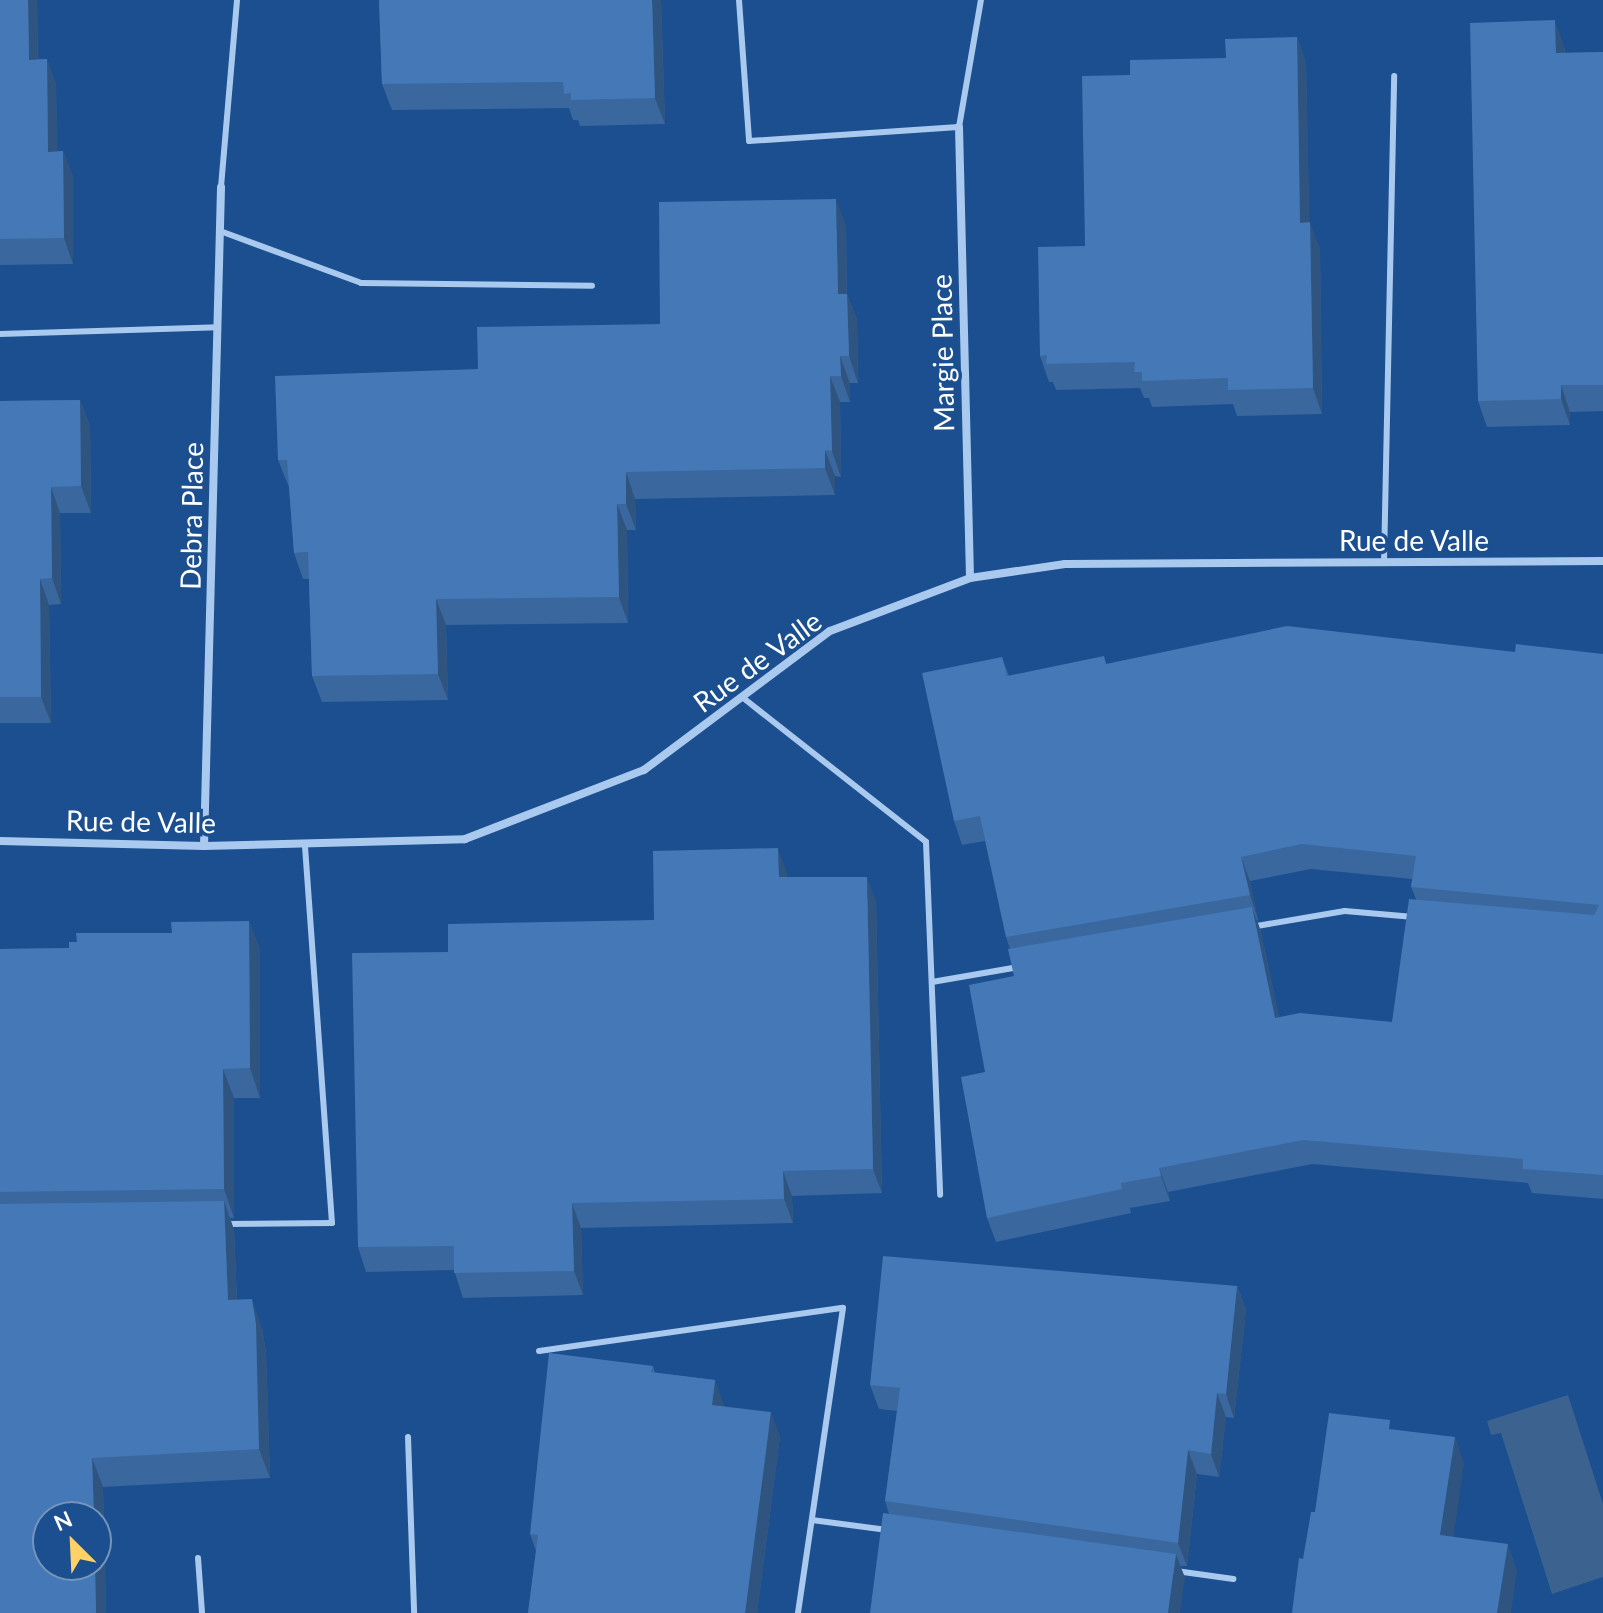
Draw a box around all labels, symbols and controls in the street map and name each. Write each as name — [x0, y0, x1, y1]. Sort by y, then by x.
street label: Margie Place — [924, 274, 960, 432]
street label: Debra Place — [173, 442, 209, 590]
street label: Rue de Valle — [1339, 523, 1489, 557]
street label: Rue de Valle — [686, 603, 828, 719]
street label: Rue de Valle — [65, 803, 217, 839]
north arrow — [32, 1501, 112, 1581]
text: N — [50, 1505, 76, 1536]

